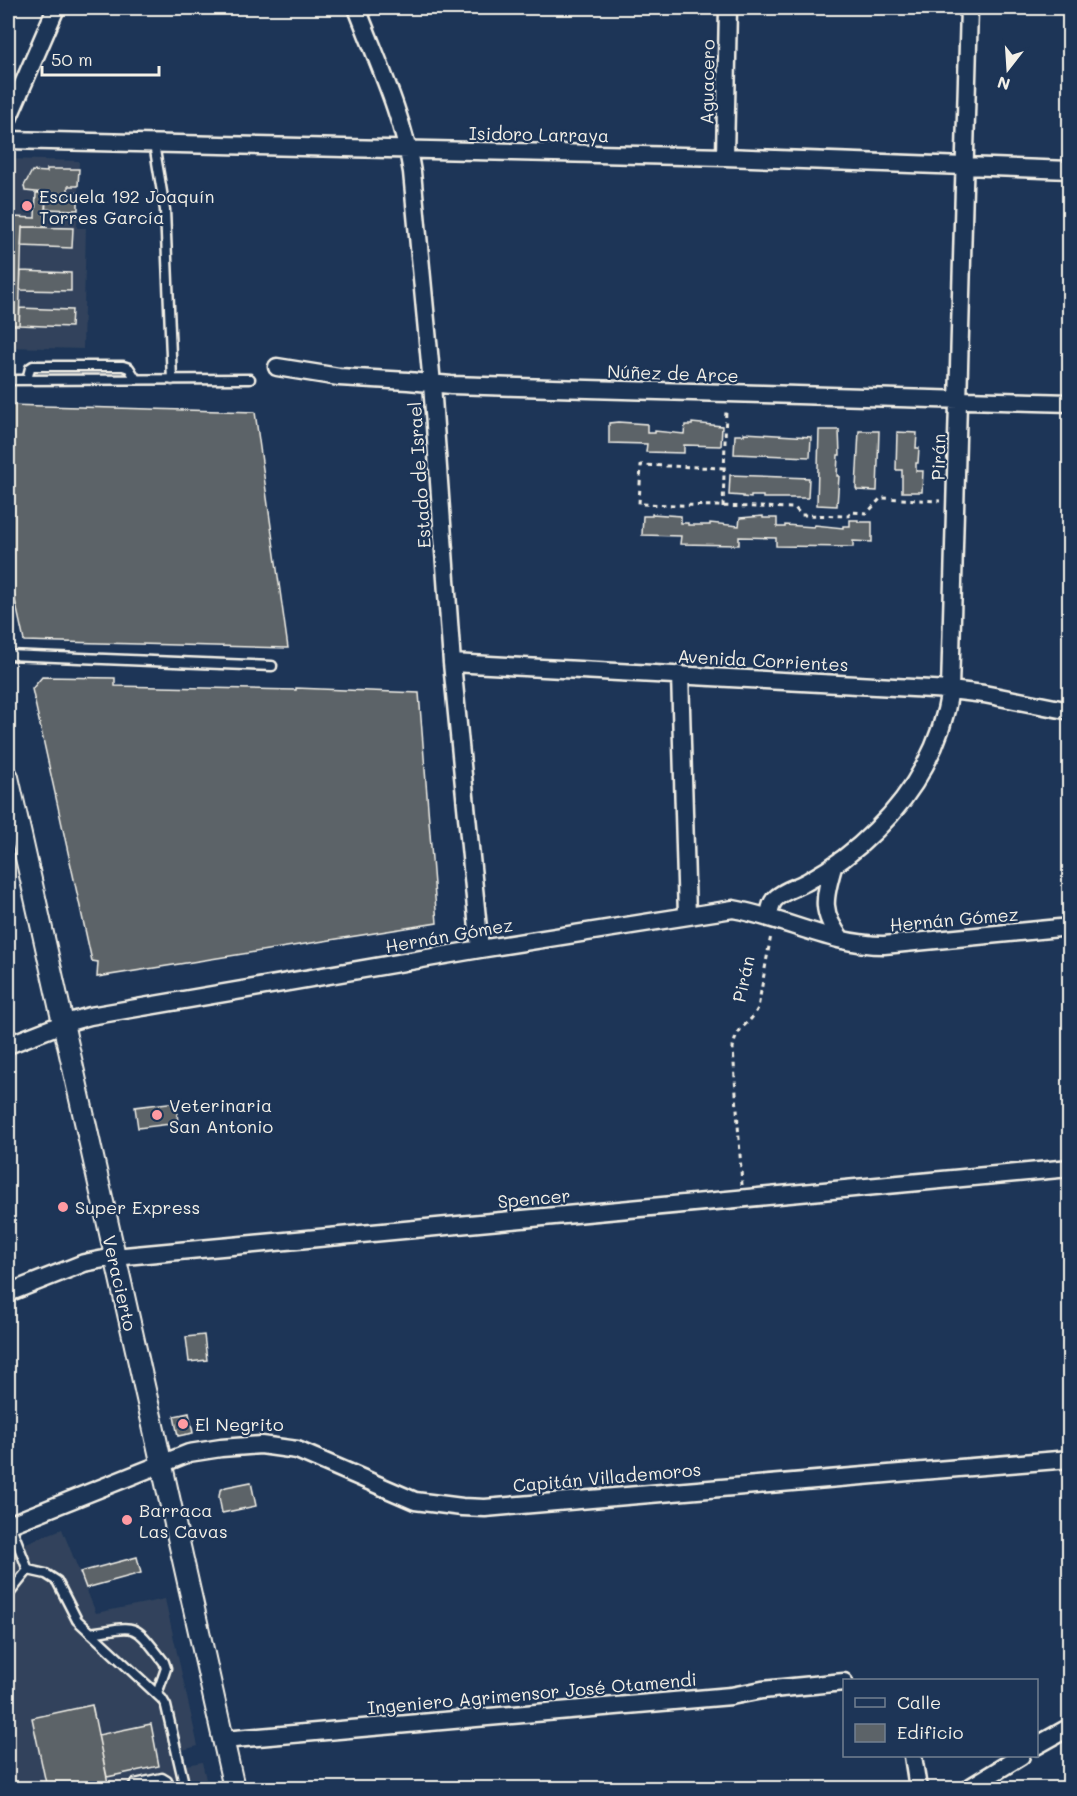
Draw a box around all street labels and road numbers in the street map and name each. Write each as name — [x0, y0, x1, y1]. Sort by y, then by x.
street label: Aguacero — [694, 39, 720, 125]
street label: Isidoro Larraya — [469, 121, 609, 147]
street label: Núñez de Arce — [607, 359, 739, 387]
street label: Estado de Israel — [402, 401, 436, 549]
street label: Pirán — [926, 433, 950, 481]
street label: Avenida Corrientes — [677, 644, 849, 676]
street label: Hernán Gómez — [888, 901, 1020, 937]
street label: Hernán Gómez — [383, 912, 515, 958]
street label: Pirán — [726, 954, 760, 1004]
street label: Spencer — [497, 1183, 571, 1213]
street label: Veracierto — [97, 1233, 143, 1334]
street label: Capitán Villademoros — [512, 1457, 702, 1497]
street label: Ingeniero Agrimensor José Otamendi — [366, 1667, 698, 1719]

